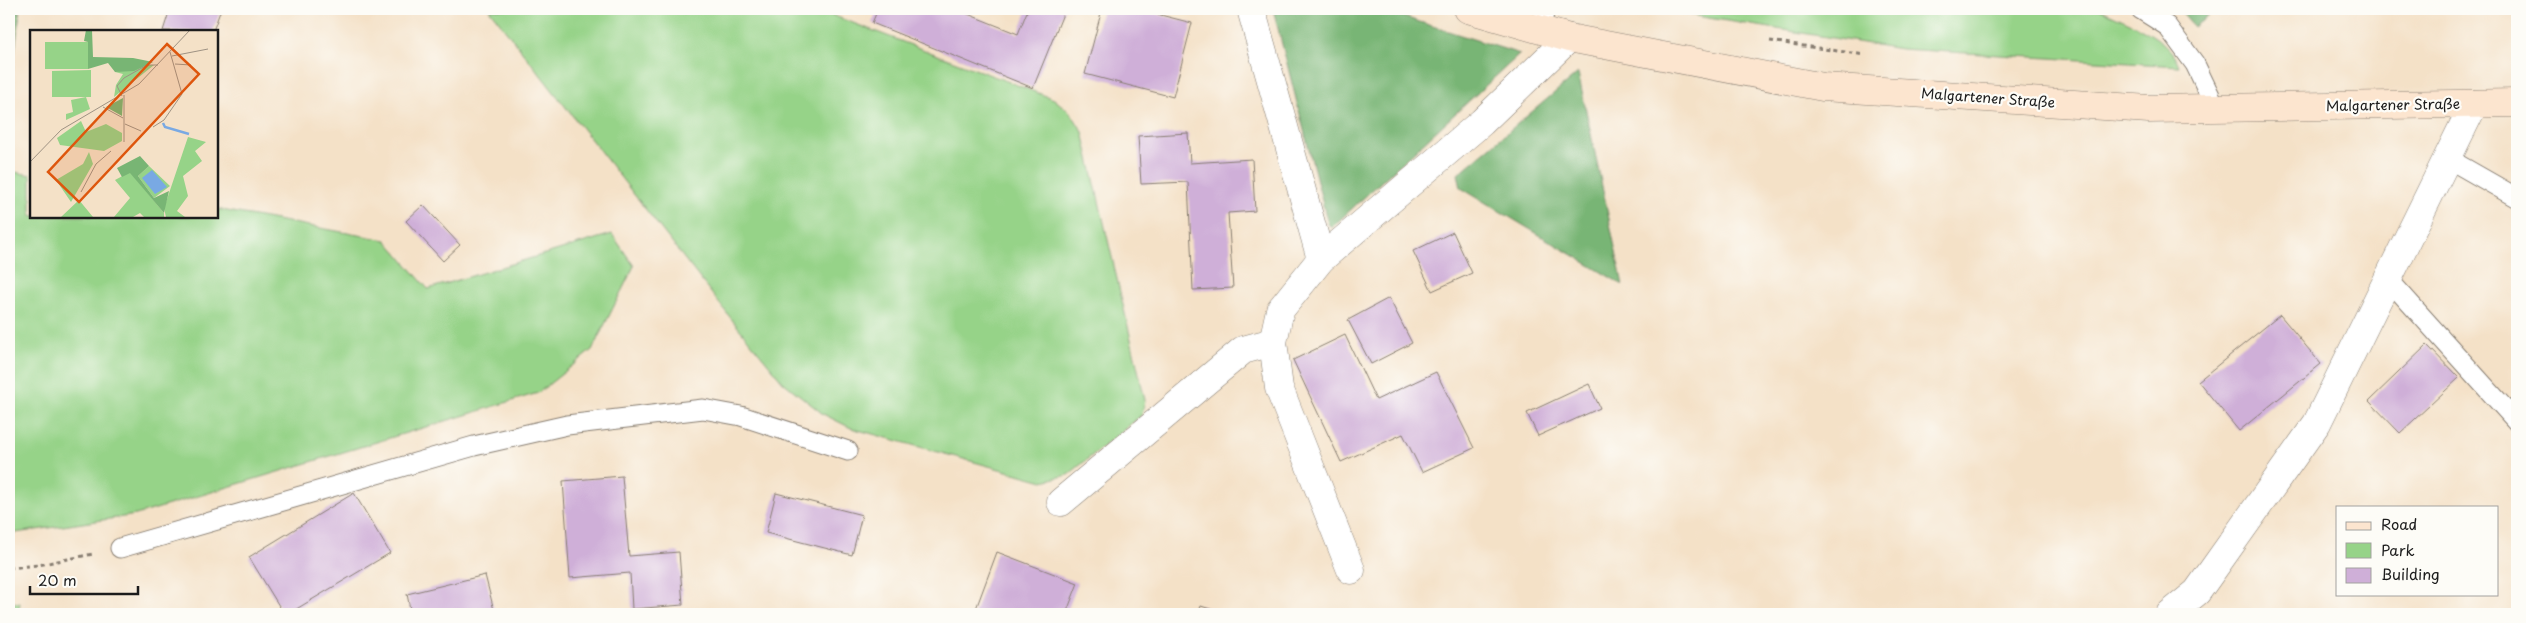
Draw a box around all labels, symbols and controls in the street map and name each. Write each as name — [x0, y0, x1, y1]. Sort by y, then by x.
inset map — [30, 30, 218, 218]
street label: Malgartener Straße — [1920, 82, 2056, 113]
street label: Malgartener Straße — [2326, 93, 2460, 116]
legend — [2336, 506, 2498, 596]
text: Road — [2381, 512, 2417, 535]
text: Park — [2381, 538, 2415, 561]
text: Building — [2381, 562, 2440, 585]
scale bar — [30, 563, 138, 595]
text: 20 m — [38, 568, 77, 591]

